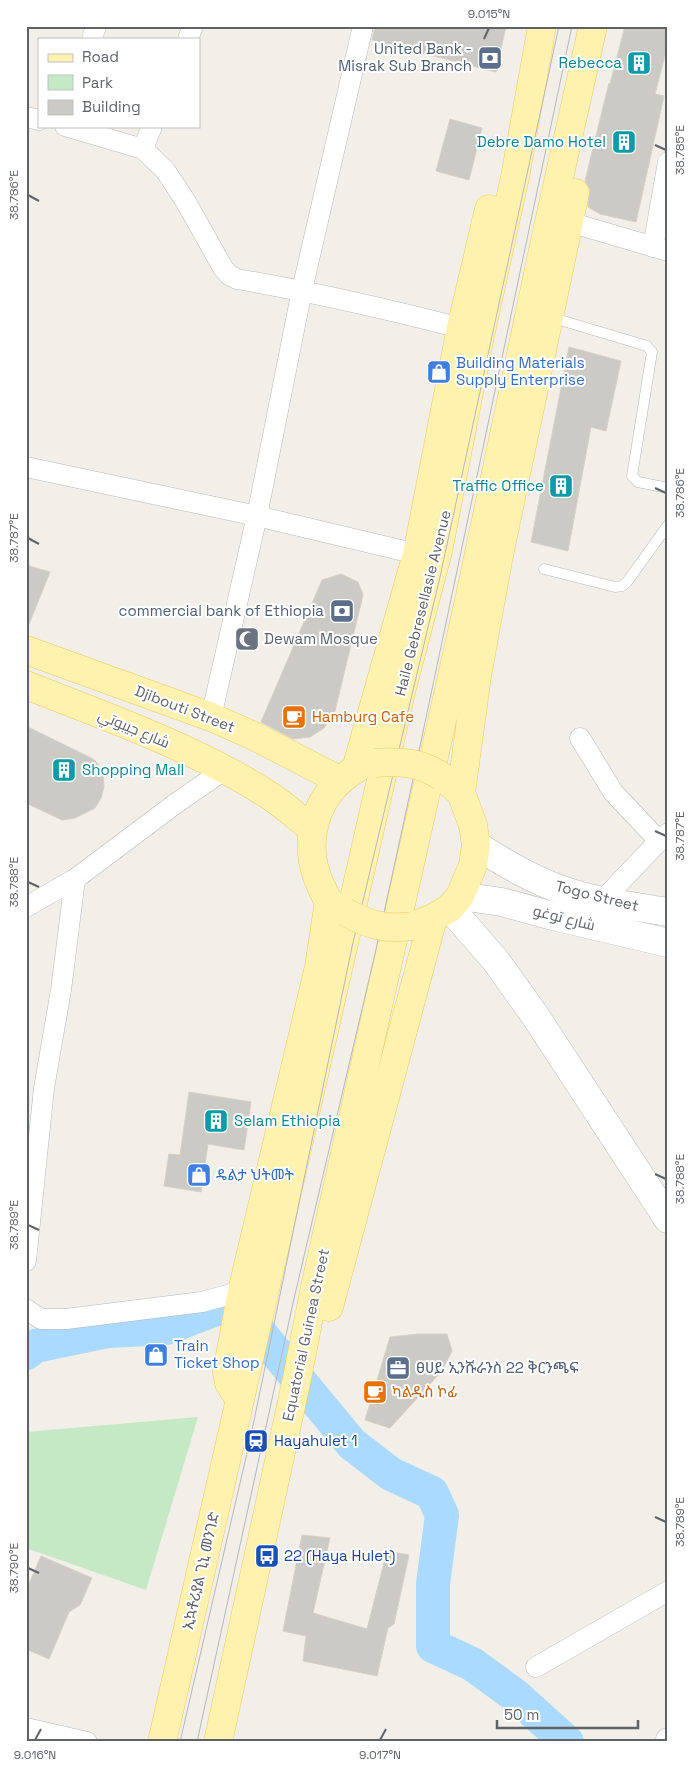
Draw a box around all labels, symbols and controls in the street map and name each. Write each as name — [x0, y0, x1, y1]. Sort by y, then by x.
text: 9.015°N — [468, 6, 510, 22]
legend — [38, 38, 200, 128]
place label: United Bank - Misrak Sub Branch — [338, 39, 472, 75]
bank icon: United Bank - Misrak Sub Branch — [477, 45, 503, 71]
text: Road — [82, 47, 119, 66]
building icon: Rebecca — [626, 50, 652, 76]
place label: Rebecca — [559, 53, 622, 72]
text: Park — [82, 73, 113, 92]
text: Building — [82, 97, 141, 116]
text: 38.785°E — [672, 125, 688, 175]
building icon: Debre Damo Hotel — [611, 129, 637, 155]
place label: Debre Damo Hotel — [477, 132, 606, 151]
text: 38.786°E — [6, 170, 22, 220]
place label: Building Materials Supply Enterprise — [456, 353, 585, 389]
shop icon: Building Materials Supply Enterprise — [426, 359, 452, 385]
text: 38.786°E — [672, 468, 688, 518]
building icon: Traffic Office — [548, 473, 574, 499]
place label: Traffic Office — [453, 476, 544, 495]
street label: Haile Gebresellasie Avenue — [390, 508, 455, 698]
text: 38.787°E — [6, 513, 22, 563]
bank icon: commercial bank of Ethiopia — [329, 598, 355, 624]
place label: commercial bank of Ethiopia — [119, 601, 324, 620]
mosque icon: Dewam Mosque — [234, 626, 260, 652]
place label: Dewam Mosque — [264, 629, 378, 648]
street label: Djibouti Street — [132, 681, 238, 736]
cafe icon: Hamburg Cafe — [281, 704, 307, 730]
street label: شارع جيبوتي — [94, 705, 173, 755]
place label: Hamburg Cafe — [312, 707, 414, 726]
building icon: Shopping Mall — [51, 757, 77, 783]
place label: Shopping Mall — [82, 760, 184, 779]
text: 38.787°E — [672, 811, 688, 861]
text: 38.788°E — [6, 857, 22, 907]
street label: Togo Street — [553, 876, 641, 915]
street label: شارع توغو — [531, 901, 597, 936]
building icon: Selam Ethiopia — [203, 1108, 229, 1134]
place label: Selam Ethiopia — [234, 1111, 341, 1130]
text: 38.788°E — [672, 1154, 688, 1204]
shop icon: ዴልታ ህትመት — [186, 1162, 212, 1188]
place label: ዴልታ ህትመት — [216, 1165, 294, 1184]
text: 38.789°E — [6, 1200, 22, 1250]
street label: Equatorial Guinea Street — [278, 1247, 333, 1423]
place label: Train Ticket Shop — [174, 1336, 260, 1372]
shop icon: Train Ticket Shop — [143, 1342, 169, 1368]
office icon: ፀሀይ ኢንሹራንስ 22 ቅርንጫፍ — [385, 1355, 411, 1381]
place label: ፀሀይ ኢንሹራንስ 22 ቅርንጫፍ — [416, 1358, 579, 1377]
cafe icon: ካልዲስ ኮፊ — [362, 1379, 388, 1405]
place label: ካልዲስ ኮፊ — [392, 1382, 457, 1401]
station icon: Hayahulet 1 — [243, 1428, 269, 1454]
place label: Hayahulet 1 — [274, 1431, 358, 1450]
text: 38.789°E — [672, 1497, 688, 1547]
street label: ኢኳቶሪያል ጊኒ መንገድ — [178, 1510, 223, 1631]
text: 38.790°E — [6, 1543, 22, 1593]
bus stop icon: 22 (Haya Hulet) — [254, 1543, 280, 1569]
place label: 22 (Haya Hulet) — [284, 1546, 395, 1566]
scale bar — [497, 1698, 638, 1730]
text: 50 m — [504, 1705, 539, 1724]
text: 9.016°N — [14, 1747, 56, 1763]
text: 9.017°N — [359, 1747, 401, 1763]

